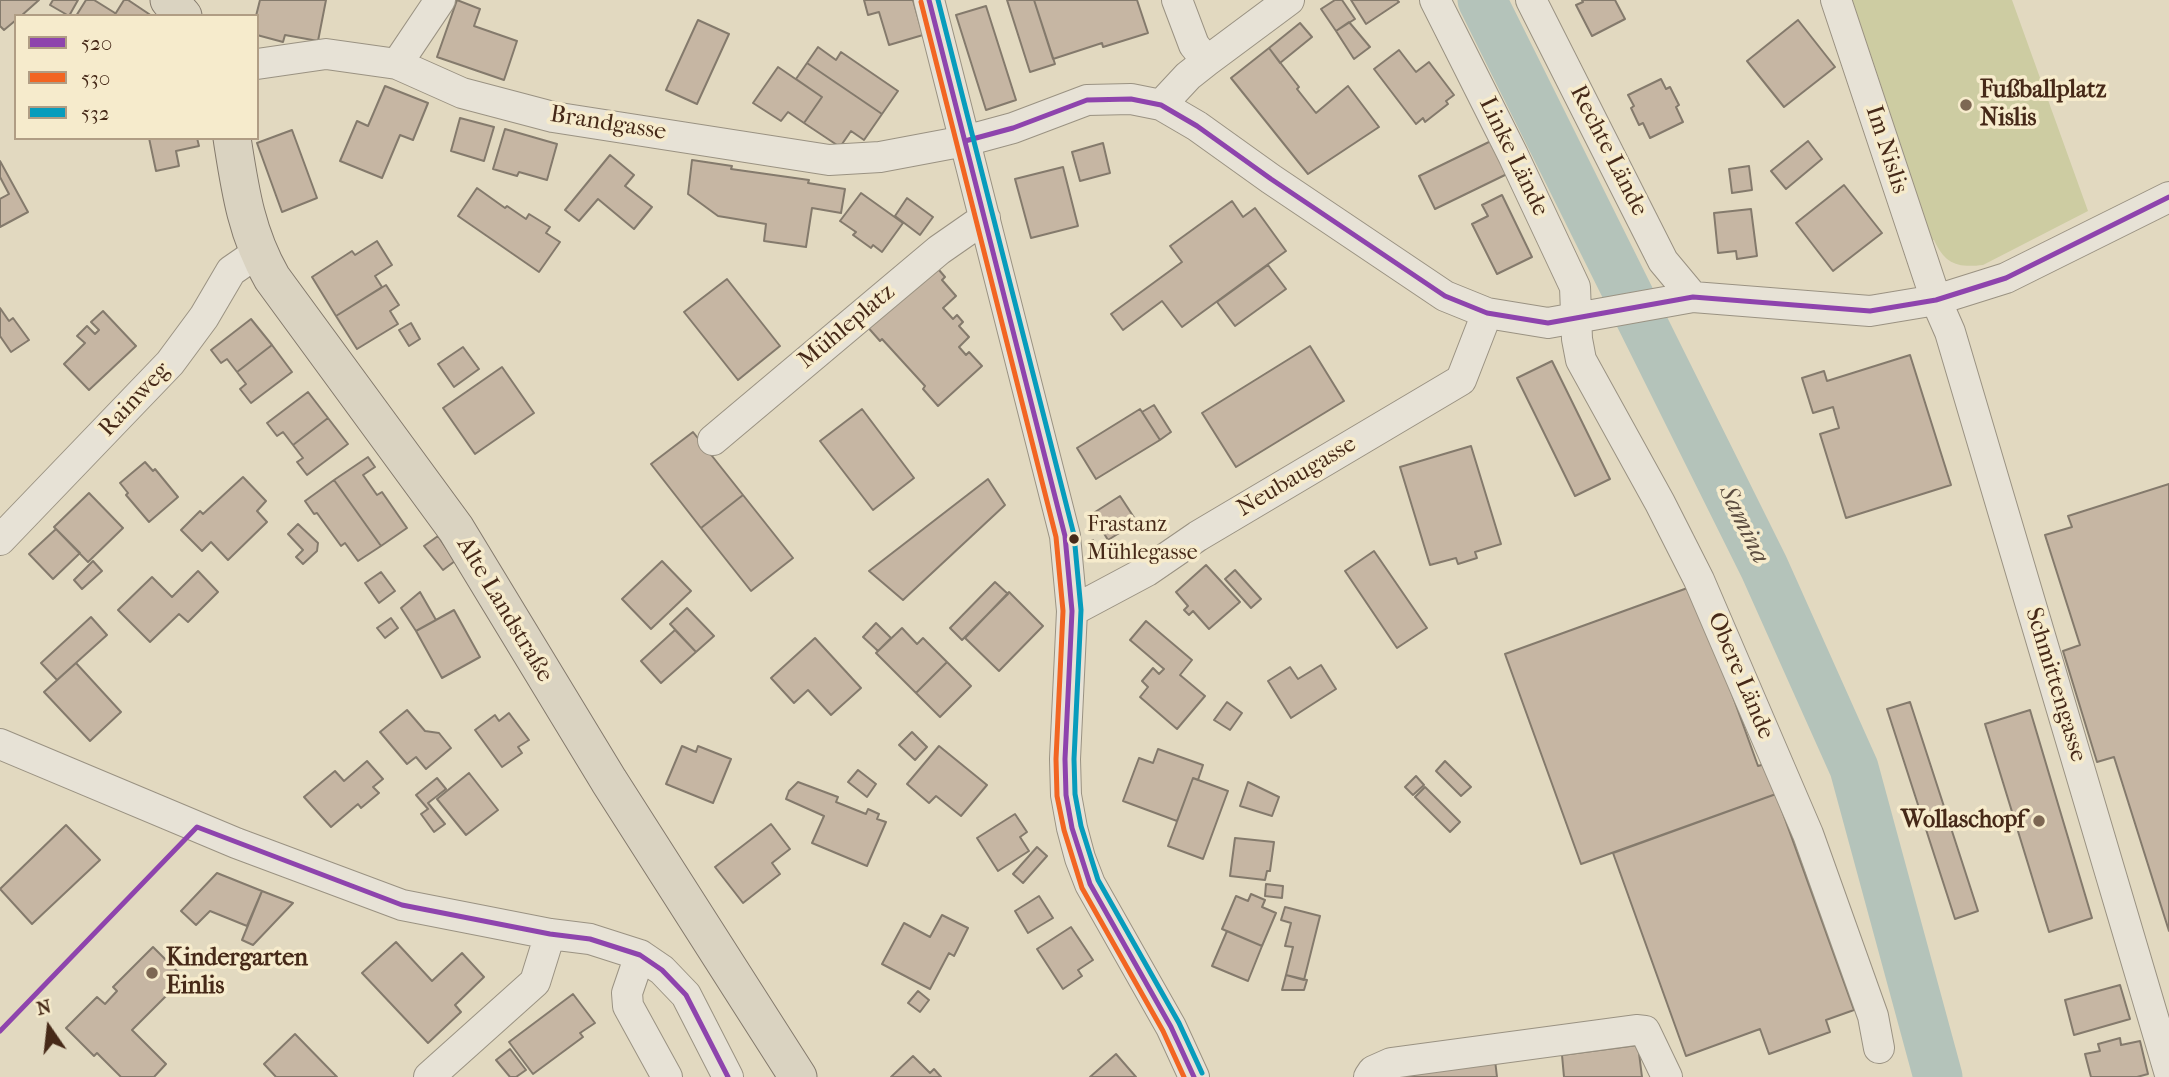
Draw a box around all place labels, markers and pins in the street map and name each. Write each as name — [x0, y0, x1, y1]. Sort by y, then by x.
place label: Fußballplatz Nislis — [1980, 77, 2106, 133]
marker: Fußballplatz Nislis — [1958, 97, 1974, 113]
place label: Frastanz Mühlegasse — [1087, 513, 1198, 564]
marker: Frastanz Mühlegasse — [1067, 532, 1081, 546]
place label: Wollaschopf — [1901, 807, 2025, 835]
marker: Wollaschopf — [2031, 813, 2047, 829]
place label: Kindergarten Einlis — [166, 945, 308, 1001]
marker: Kindergarten Einlis — [144, 965, 160, 981]

